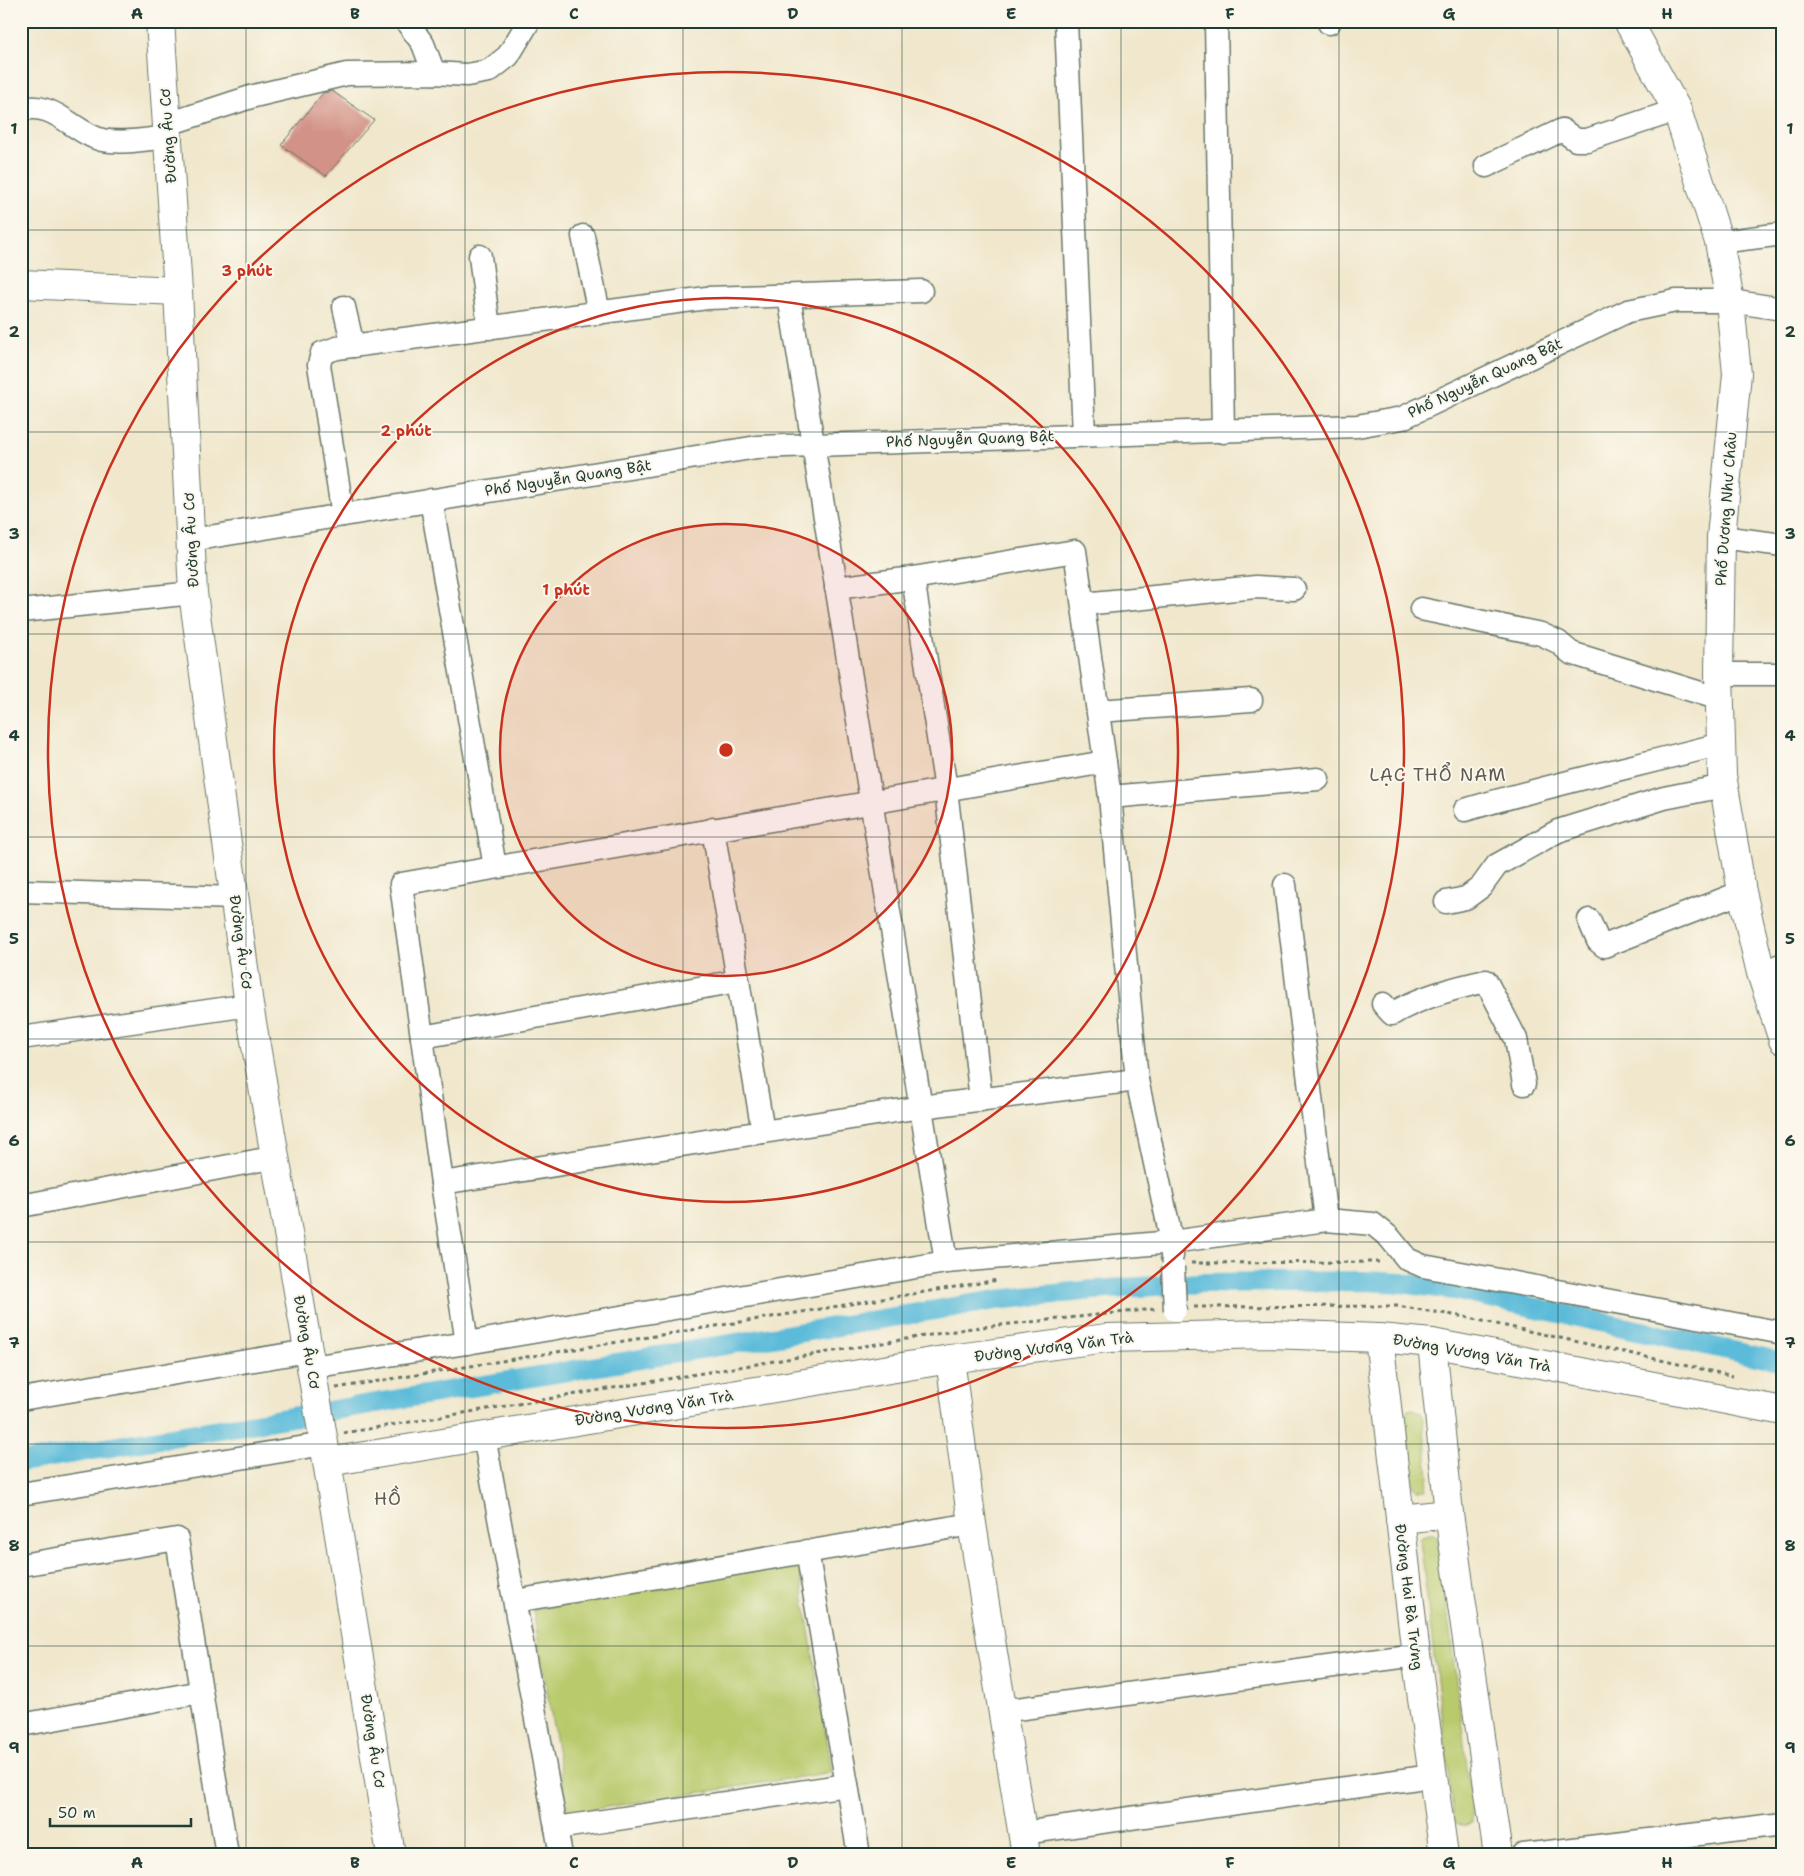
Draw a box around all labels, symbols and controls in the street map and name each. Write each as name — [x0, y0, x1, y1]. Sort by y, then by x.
text: A — [131, 3, 143, 24]
text: B — [350, 3, 360, 24]
text: C — [569, 3, 579, 24]
text: D — [787, 3, 799, 24]
text: E — [1006, 3, 1016, 24]
text: F — [1225, 3, 1235, 24]
text: G — [1443, 3, 1456, 24]
text: H — [1661, 3, 1673, 24]
street label: Đường Âu Cơ — [154, 87, 181, 184]
text: 1 — [10, 118, 18, 139]
text: 1 — [1786, 118, 1794, 139]
text: 3 phút — [221, 261, 273, 281]
text: 2 — [8, 321, 20, 342]
text: 2 — [1784, 321, 1796, 342]
street label: Phố Nguyễn Quang Bật — [1404, 333, 1566, 423]
text: 2 phút — [380, 421, 432, 441]
street label: Phố Nguyễn Quang Bật — [885, 426, 1055, 452]
street label: Phố Dương Như Châu — [1711, 431, 1741, 587]
street label: Phố Nguyễn Quang Bật — [483, 455, 653, 501]
street label: Đường Âu Cơ — [177, 491, 203, 588]
text: 3 — [8, 523, 20, 544]
text: 3 — [1784, 523, 1796, 544]
text: 1 phút — [542, 580, 590, 600]
text: 4 — [8, 725, 20, 746]
text: 4 — [1784, 725, 1796, 746]
centre of rings — [717, 741, 735, 759]
district label: LẠC THỔ NAM — [1369, 761, 1507, 787]
street label: Đường Âu Cơ — [224, 893, 259, 991]
text: 5 — [9, 928, 19, 949]
text: 5 — [1785, 928, 1795, 949]
text: 6 — [8, 1130, 20, 1151]
text: 6 — [1784, 1130, 1796, 1151]
street label: Đường Âu Cơ — [289, 1293, 326, 1391]
street label: Đường Vương Văn Trà — [973, 1327, 1135, 1367]
street label: Đường Vương Văn Trà — [1391, 1329, 1553, 1377]
text: 7 — [8, 1332, 20, 1353]
text: 7 — [1784, 1332, 1796, 1353]
street label: Đường Vương Văn Trà — [573, 1385, 735, 1430]
district label: HỒ — [374, 1485, 402, 1511]
street label: Đường Hai Bà Trưng — [1390, 1523, 1428, 1671]
text: 8 — [8, 1535, 20, 1556]
text: 8 — [1784, 1535, 1796, 1556]
street label: Đường Âu Cơ — [356, 1692, 391, 1790]
text: 9 — [8, 1737, 20, 1758]
text: 9 — [1784, 1737, 1796, 1758]
scale bar — [50, 1796, 191, 1828]
text: 50 m — [58, 1803, 96, 1823]
text: A — [131, 1852, 143, 1873]
text: B — [350, 1852, 360, 1873]
text: C — [569, 1852, 579, 1873]
text: D — [787, 1852, 799, 1873]
text: E — [1006, 1852, 1016, 1873]
text: F — [1225, 1852, 1235, 1873]
text: G — [1443, 1852, 1456, 1873]
text: H — [1661, 1852, 1673, 1873]

